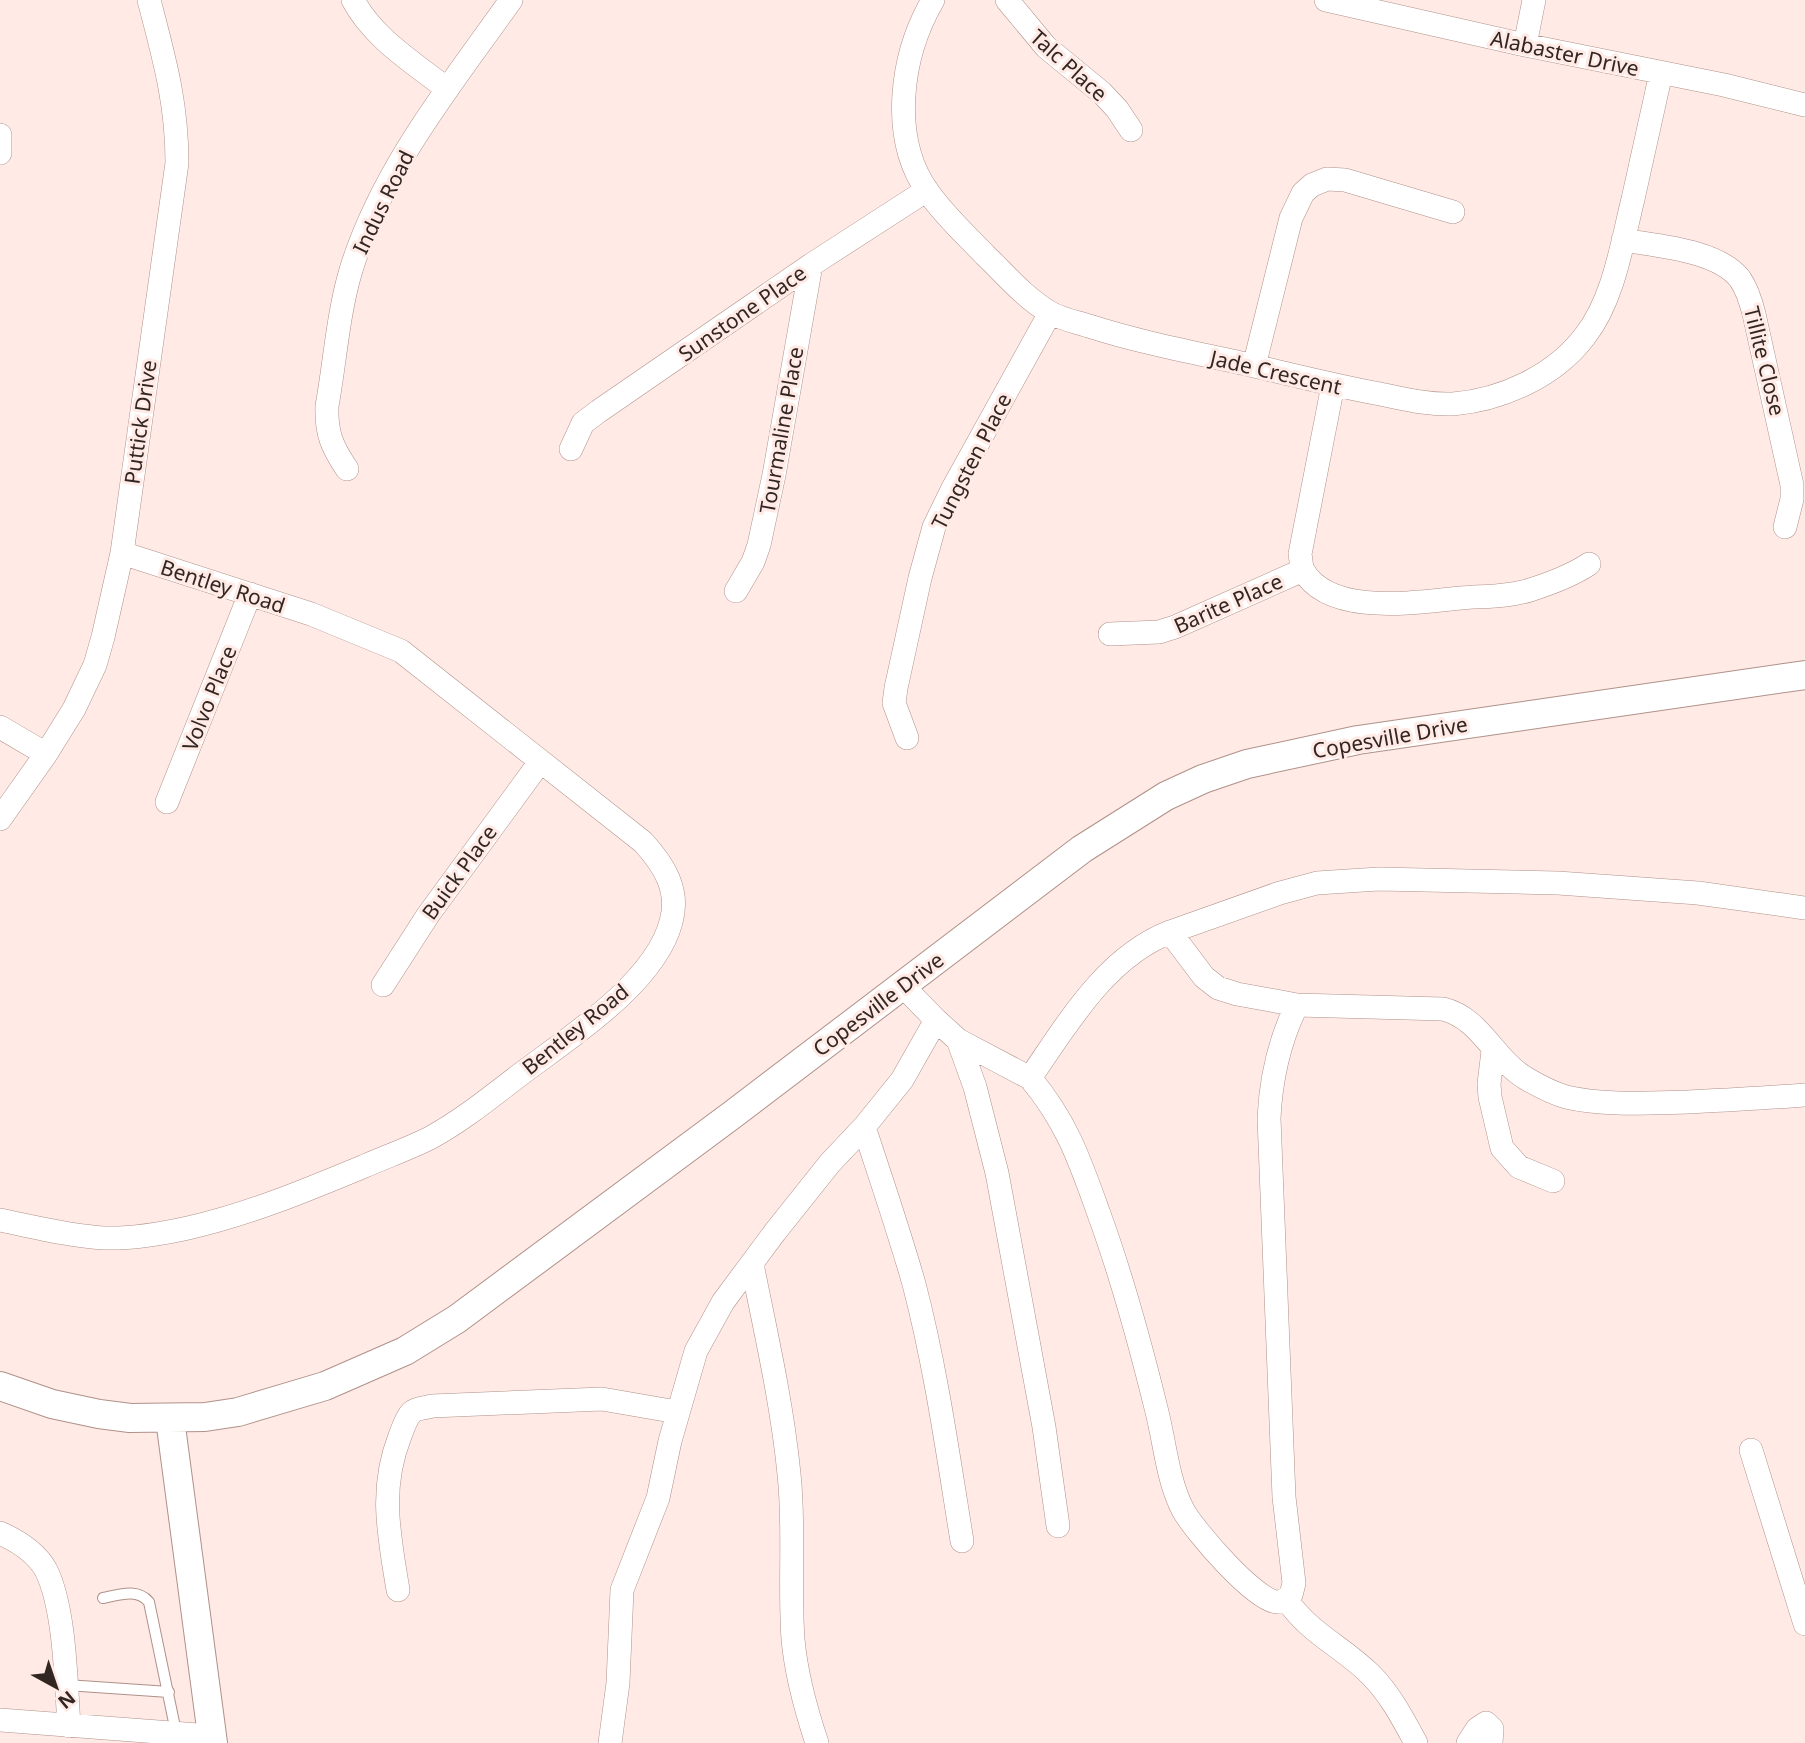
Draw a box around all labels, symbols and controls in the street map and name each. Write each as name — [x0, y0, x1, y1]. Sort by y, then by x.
street label: Talc Place — [1024, 23, 1114, 107]
street label: Alabaster Drive — [1488, 24, 1642, 82]
street label: Indus Road — [346, 146, 420, 258]
street label: Sunstone Place — [673, 259, 811, 367]
street label: Tillite Close — [1738, 304, 1792, 418]
street label: Jade Crescent — [1206, 343, 1345, 401]
street label: Tourmaline Place — [753, 344, 809, 516]
street label: Puttick Drive — [117, 358, 163, 486]
street label: Tungsten Place — [925, 388, 1017, 534]
street label: Bentley Road — [157, 553, 289, 619]
street label: Barite Place — [1169, 567, 1287, 639]
street label: Volvo Place — [175, 641, 243, 755]
street label: Copesville Drive — [1310, 710, 1470, 764]
street label: Buick Place — [415, 819, 503, 925]
street label: Copesville Drive — [807, 946, 949, 1062]
street label: Bentley Road — [516, 977, 634, 1081]
north arrow — [21, 1652, 91, 1722]
text: N — [53, 1685, 81, 1715]

